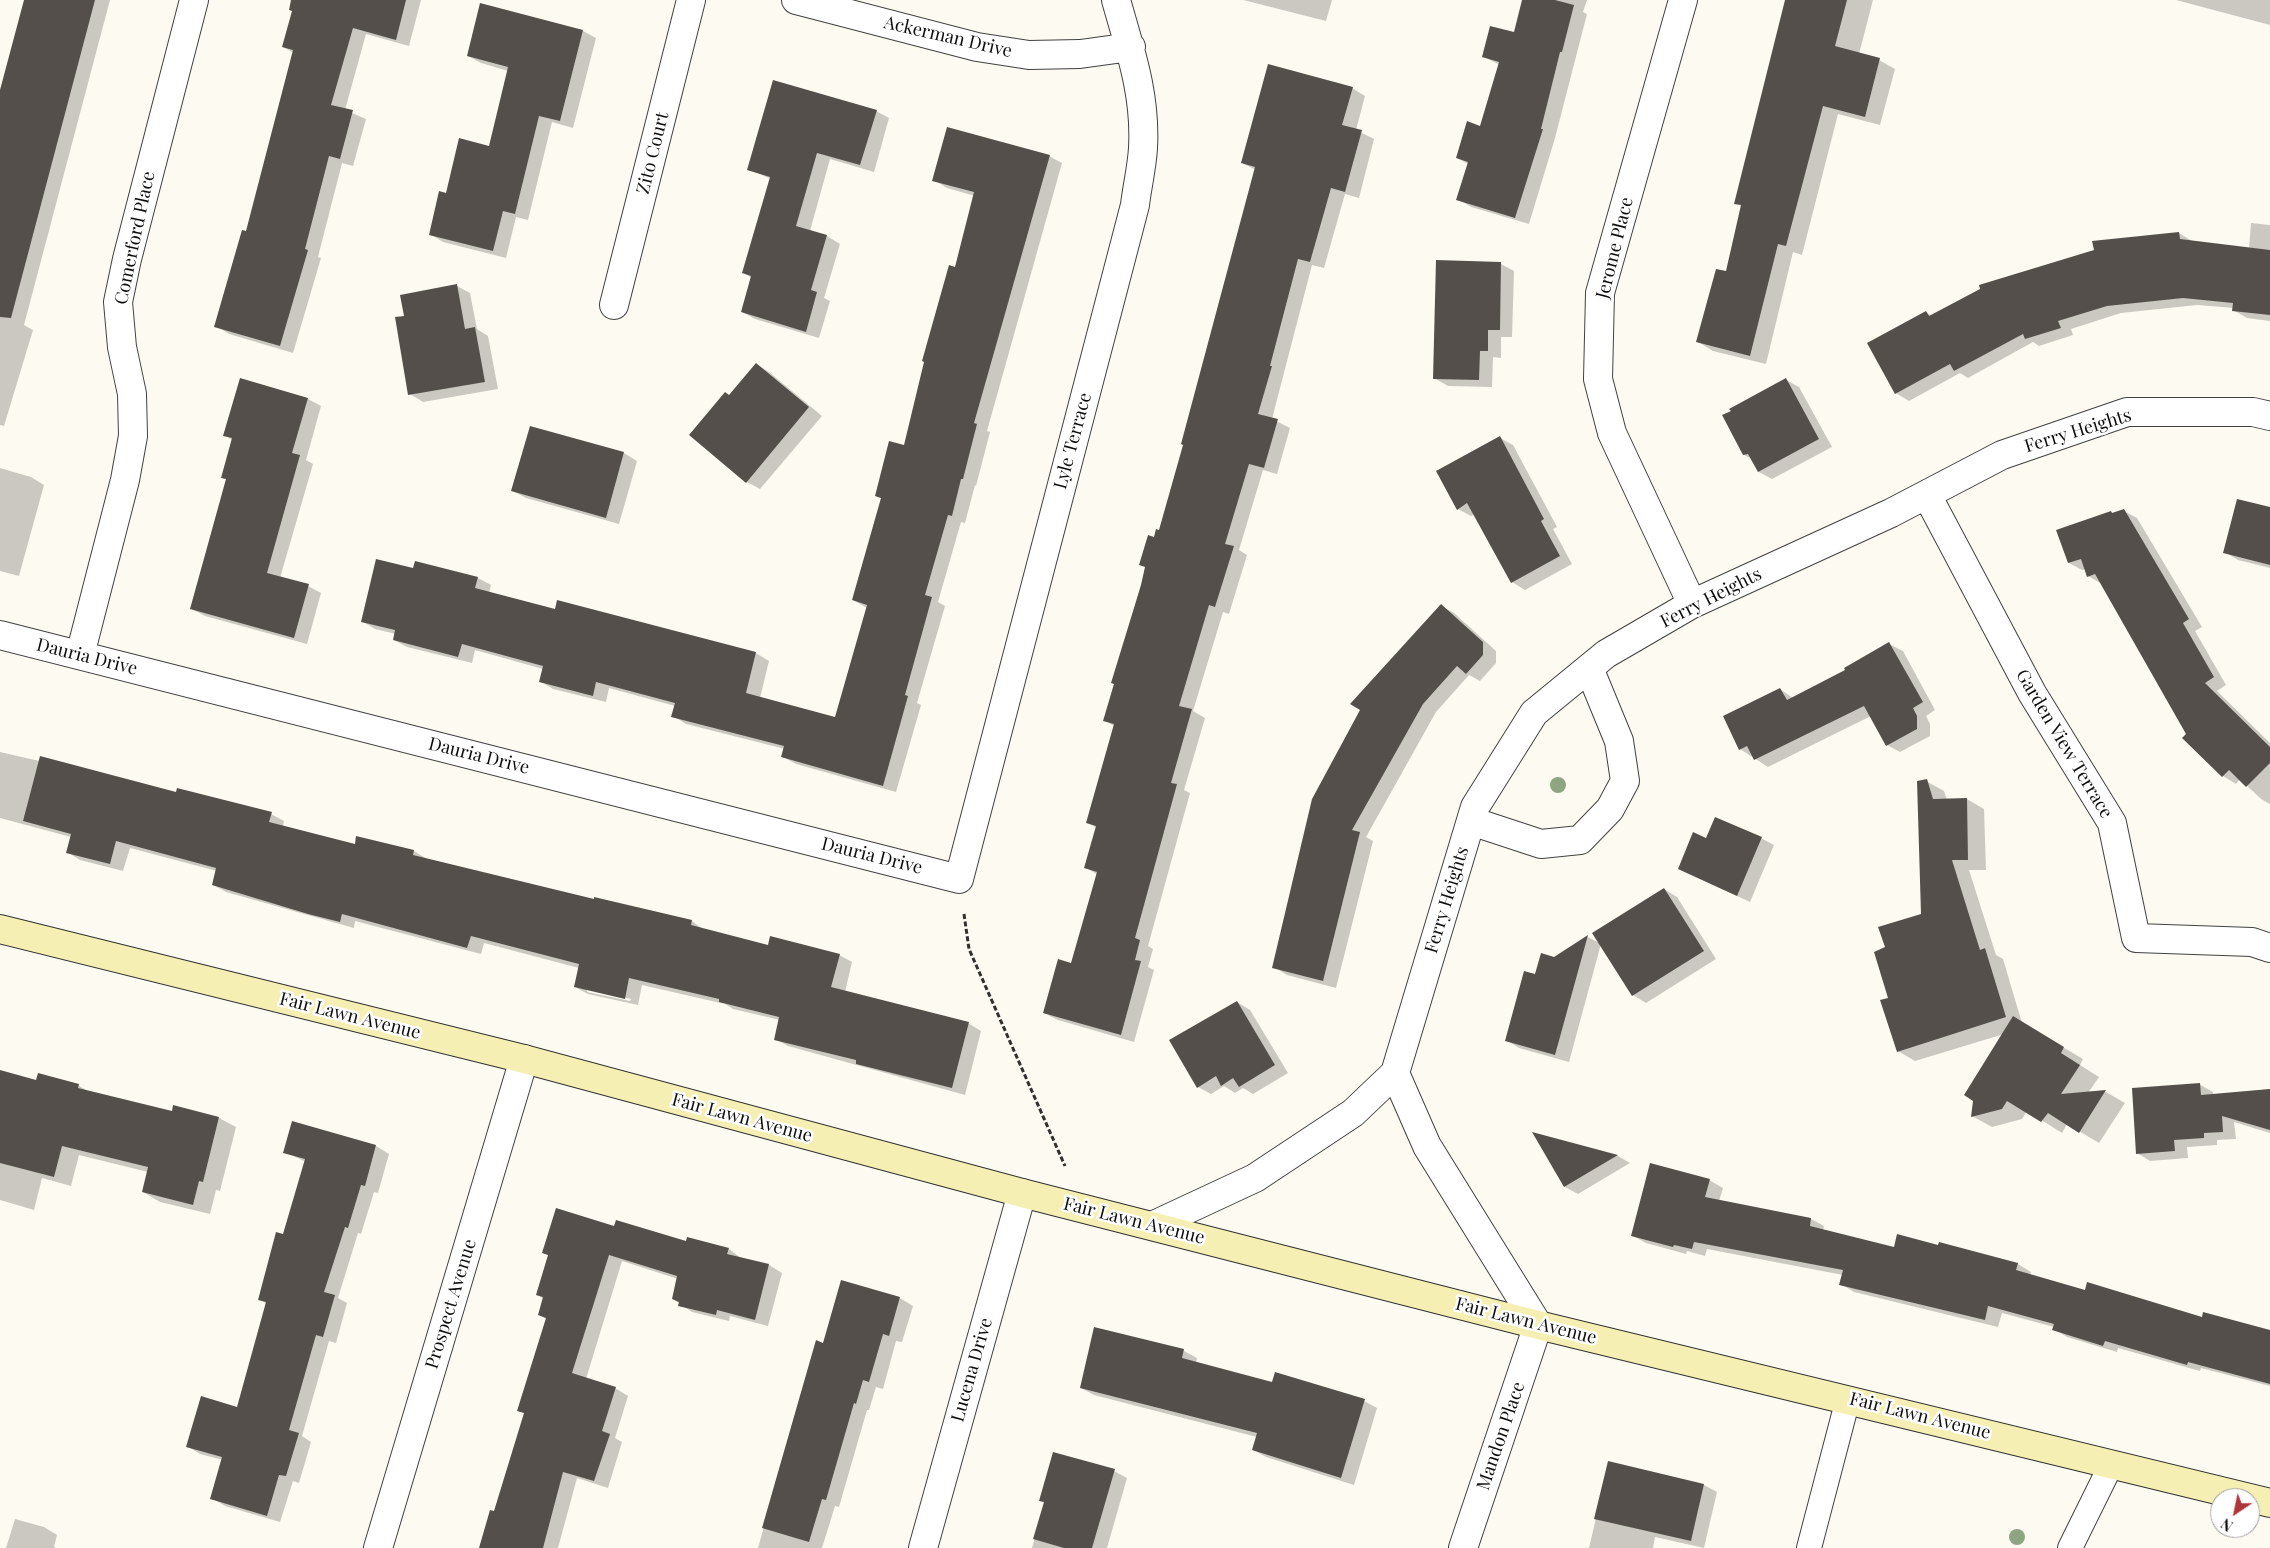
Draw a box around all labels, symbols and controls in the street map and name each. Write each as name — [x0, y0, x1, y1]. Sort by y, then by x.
street label: Ackerman Drive — [882, 12, 1014, 62]
street label: Zito Court — [632, 110, 674, 196]
street label: Comerford Place — [110, 169, 160, 307]
street label: Jerome Place — [1592, 195, 1638, 301]
street label: Lyle Terrace — [1050, 390, 1096, 492]
street label: Ferry Heights — [2022, 404, 2134, 458]
street label: Ferry Heights — [1657, 563, 1765, 633]
street label: Dauria Drive — [34, 634, 140, 680]
street label: Garden View Terrace — [2011, 666, 2117, 822]
street label: Dauria Drive — [426, 733, 532, 779]
street label: Dauria Drive — [819, 833, 925, 879]
street label: Ferry Heights — [1420, 844, 1474, 956]
street label: Fair Lawn Avenue — [277, 988, 423, 1044]
street label: Fair Lawn Avenue — [669, 1089, 815, 1147]
street label: Fair Lawn Avenue — [1061, 1193, 1207, 1249]
street label: Prospect Avenue — [421, 1236, 481, 1372]
street label: Fair Lawn Avenue — [1453, 1293, 1599, 1349]
street label: Lucena Drive — [947, 1316, 997, 1424]
street label: Mandon Place — [1472, 1379, 1530, 1493]
street label: Fair Lawn Avenue — [1847, 1388, 1993, 1444]
north arrow — [2210, 1488, 2260, 1538]
text: N — [2217, 1514, 2236, 1536]

